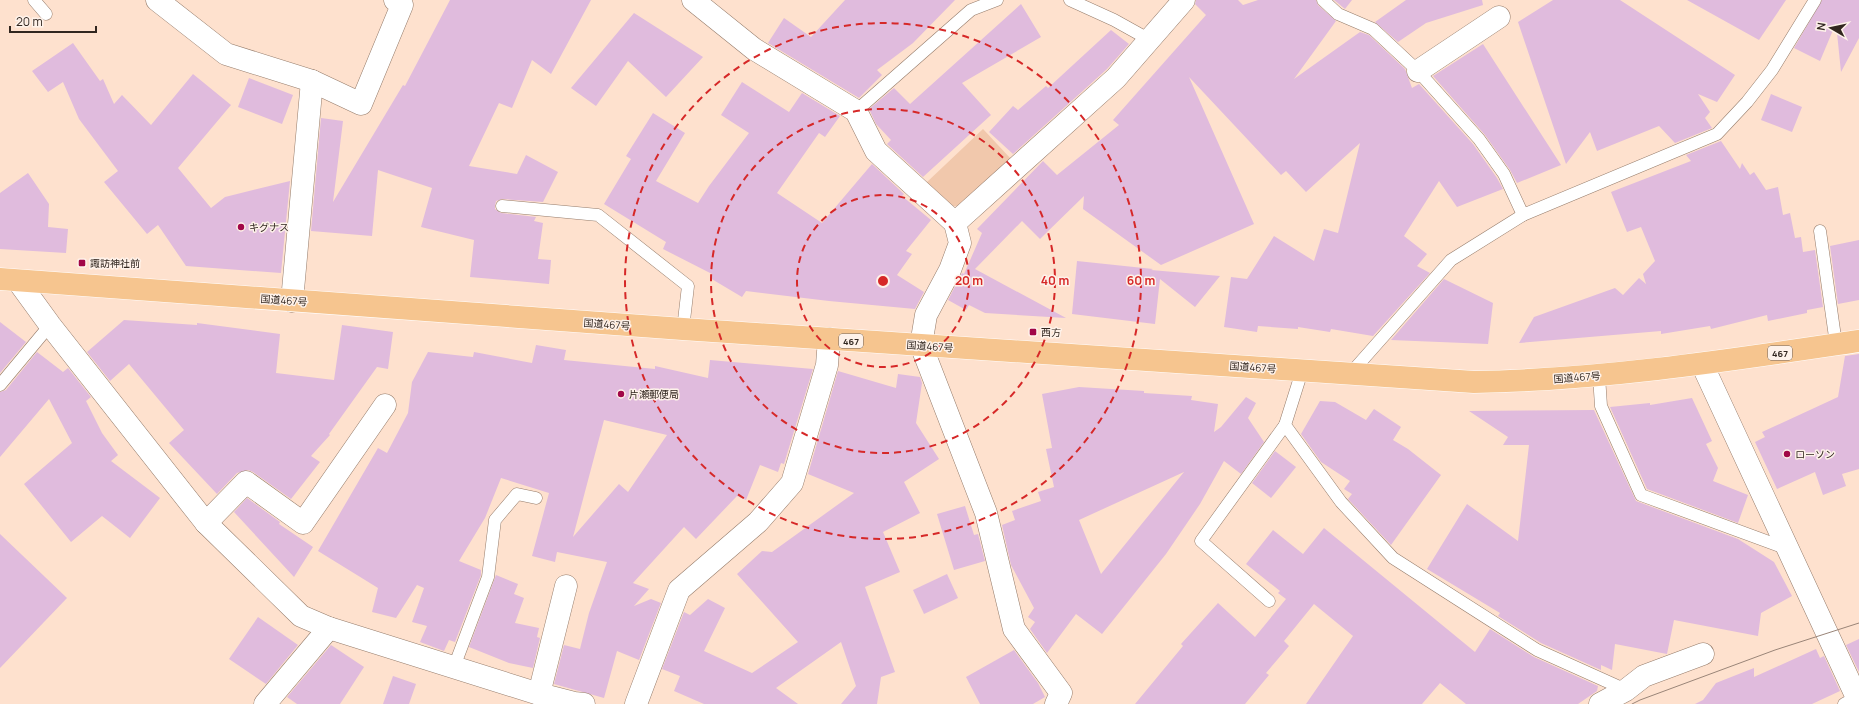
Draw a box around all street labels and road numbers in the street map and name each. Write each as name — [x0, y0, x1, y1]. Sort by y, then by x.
street label: 国道467号 — [260, 291, 308, 309]
street label: 国道467号 — [583, 315, 631, 333]
road number: 467 — [839, 334, 863, 348]
street label: 国道467号 — [906, 337, 954, 355]
road number: 467 — [1768, 346, 1792, 360]
street label: 国道467号 — [1229, 358, 1277, 376]
street label: 国道467号 — [1553, 368, 1601, 386]

